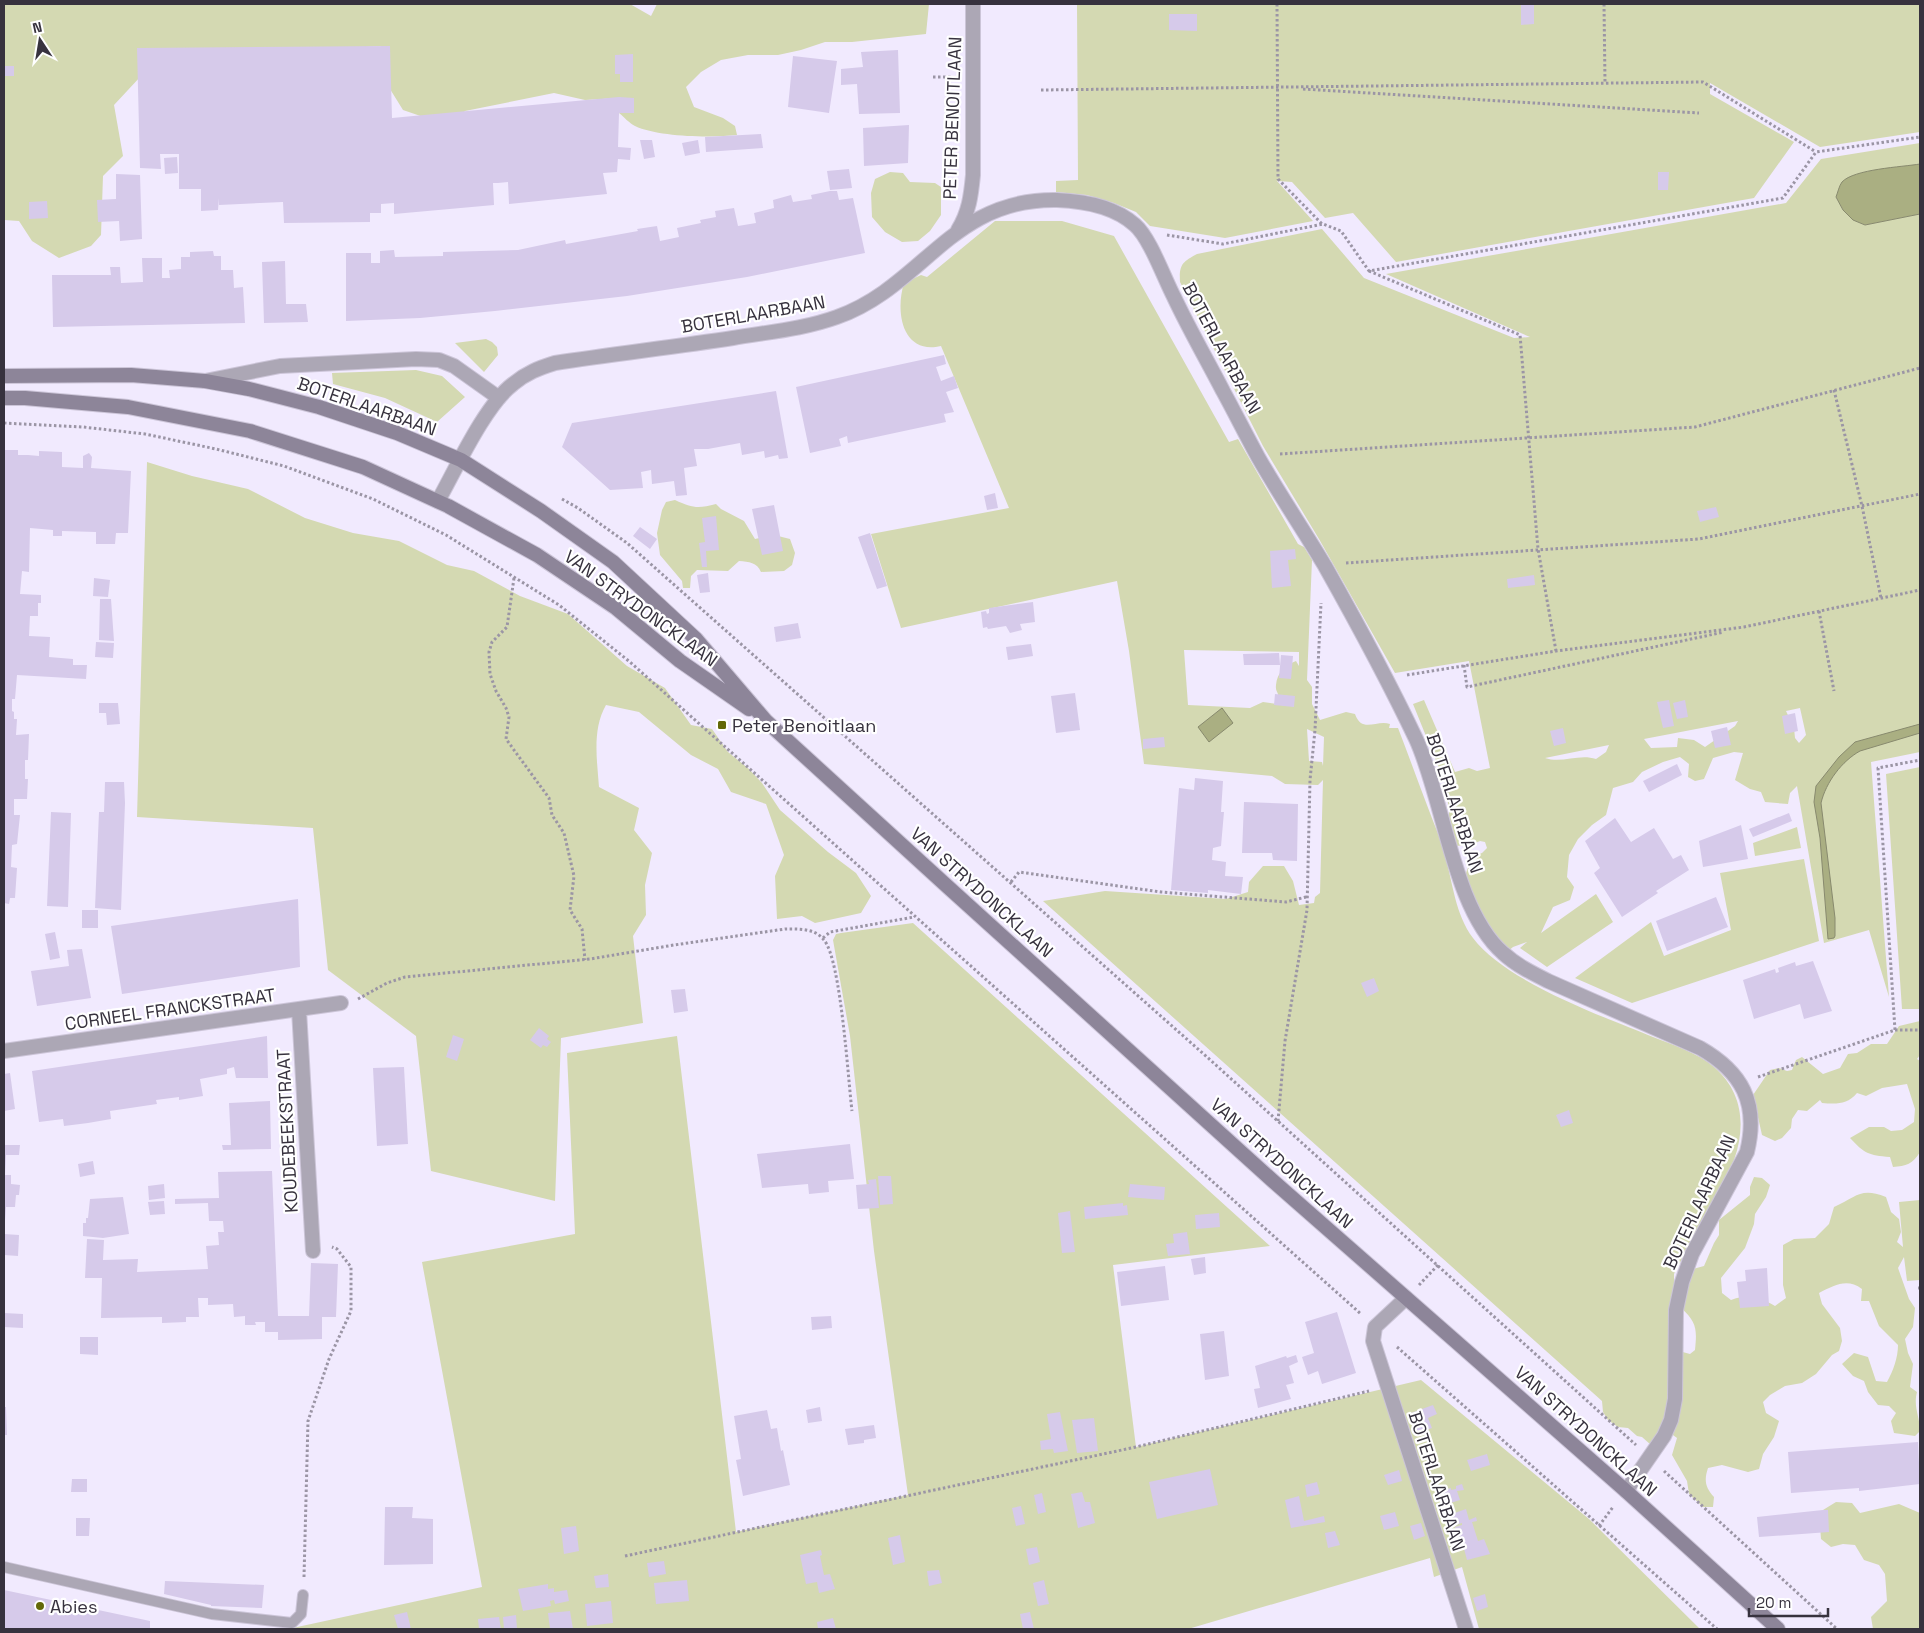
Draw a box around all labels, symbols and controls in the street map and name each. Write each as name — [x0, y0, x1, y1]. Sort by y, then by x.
north arrow — [15, 15, 65, 65]
text: N — [31, 18, 44, 37]
street label: PETER BENOITLAAN — [938, 36, 966, 200]
street label: BOTERLAARBAAN — [1178, 278, 1266, 418]
street label: BOTERLAARBAAN — [679, 290, 827, 338]
street label: BOTERLAARBAAN — [294, 371, 440, 441]
street label: VAN STRYDONCKLAAN — [560, 545, 722, 671]
place label: Peter Benoitlaan — [732, 714, 876, 737]
marker: Peter Benoitlaan — [716, 719, 728, 731]
street label: BOTERLAARBAAN — [1422, 730, 1488, 876]
street label: VAN STRYDONCKLAAN — [906, 822, 1058, 962]
street label: CORNEEL FRANCKSTRAAT — [63, 983, 277, 1035]
street label: KOUDEBEEKSTRAAT — [271, 1048, 303, 1213]
street label: VAN STRYDONCKLAAN — [1206, 1093, 1358, 1233]
street label: BOTERLAARBAAN — [1658, 1131, 1740, 1273]
street label: VAN STRYDONCKLAAN — [1510, 1361, 1662, 1501]
street label: BOTERLAARBAAN — [1404, 1408, 1470, 1554]
scale bar — [1749, 1586, 1828, 1618]
text: 20 m — [1756, 1593, 1791, 1612]
place label: Abies — [50, 1595, 97, 1618]
marker: Abies — [34, 1600, 46, 1612]

